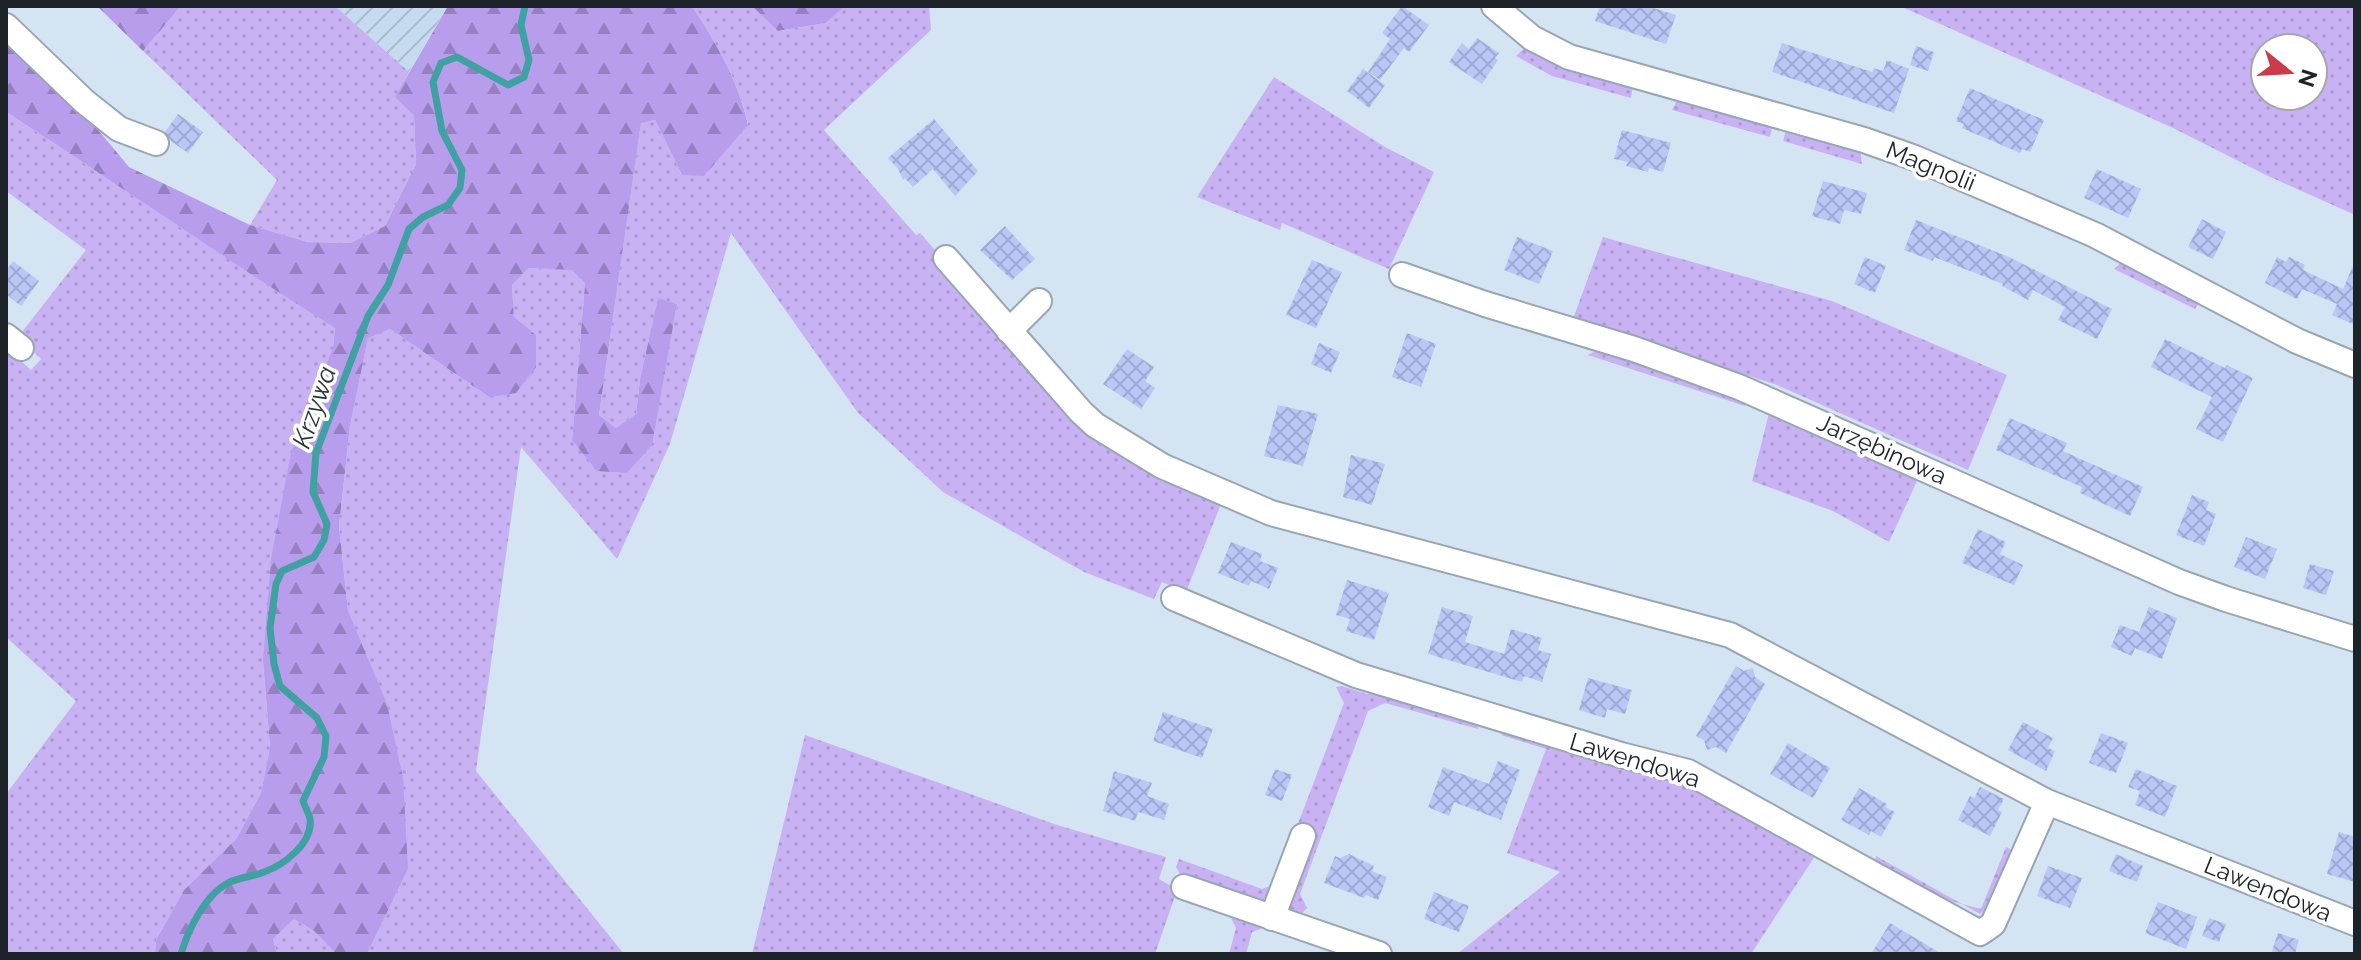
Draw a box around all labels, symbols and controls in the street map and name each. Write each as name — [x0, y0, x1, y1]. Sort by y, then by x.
north arrow — [2249, 32, 2329, 112]
text: N — [2293, 66, 2323, 90]
street label: Magnolii — [1882, 135, 1980, 197]
water label: Krzywa — [286, 362, 342, 452]
street label: Jarzębinowa — [1813, 408, 1951, 490]
street label: Lawendowa — [1566, 726, 1704, 794]
street label: Lawendowa — [2200, 850, 2336, 928]

